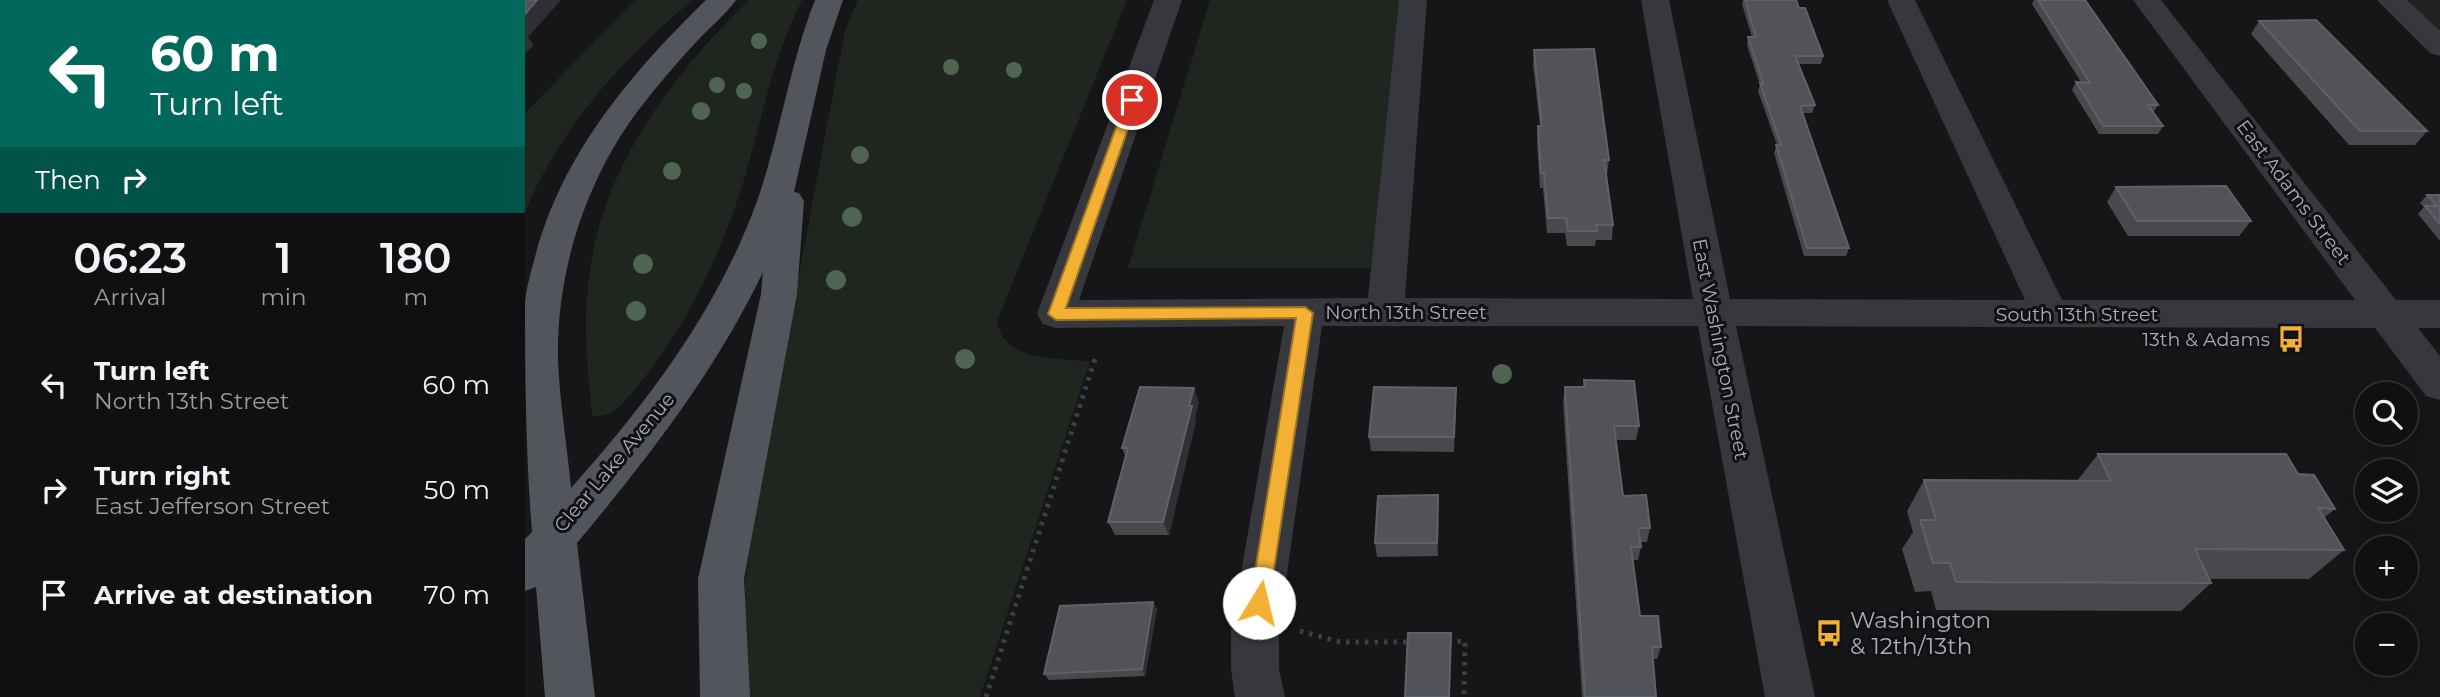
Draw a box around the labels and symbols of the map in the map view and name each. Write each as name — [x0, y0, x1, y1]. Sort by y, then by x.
pin — [1102, 70, 1162, 130]
street label: East Adams Street — [2232, 115, 2356, 269]
street label: East Washington Street — [1688, 237, 1753, 462]
street label: North 13th Street — [1325, 301, 1487, 324]
street label: South 13th Street — [1996, 303, 2159, 326]
bus stop icon: 13th & Adams — [2276, 324, 2306, 354]
place label: 13th & Adams — [2142, 328, 2270, 351]
street label: Clear Lake Avenue — [549, 388, 679, 537]
position arrow — [1222, 566, 1296, 640]
place label: Washington & 12th/13th — [1850, 606, 1991, 660]
bus stop icon: Washington & 12th/13th — [1814, 618, 1844, 648]

